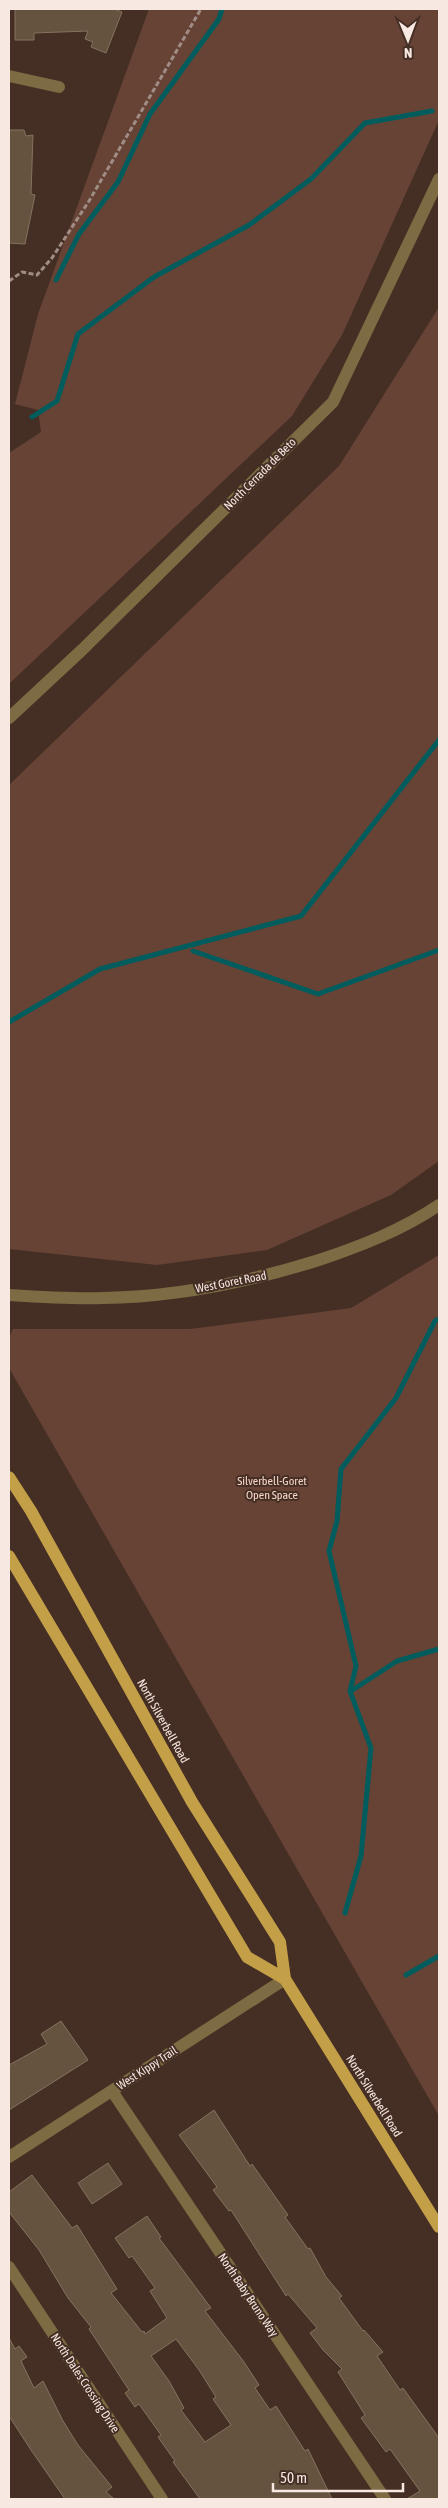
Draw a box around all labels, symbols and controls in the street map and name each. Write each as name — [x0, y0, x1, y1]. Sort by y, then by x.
north arrow — [383, 15, 433, 65]
text: N — [404, 45, 412, 61]
street label: North Cerrada de Beto — [221, 435, 299, 513]
street label: West Goret Road — [194, 1268, 268, 1296]
park label: Silverbell-Goret Open Space — [237, 1474, 307, 1502]
street label: North Silverbell Road — [134, 1677, 192, 1765]
street label: West Kippy Trail — [114, 2043, 180, 2093]
street label: North Silverbell Road — [343, 2053, 405, 2139]
street label: North Baby Bruno Way — [215, 2251, 281, 2339]
street label: North Dales Crossing Drive — [48, 2331, 122, 2435]
scale bar — [273, 2460, 403, 2492]
text: 50 m — [280, 2469, 307, 2486]

